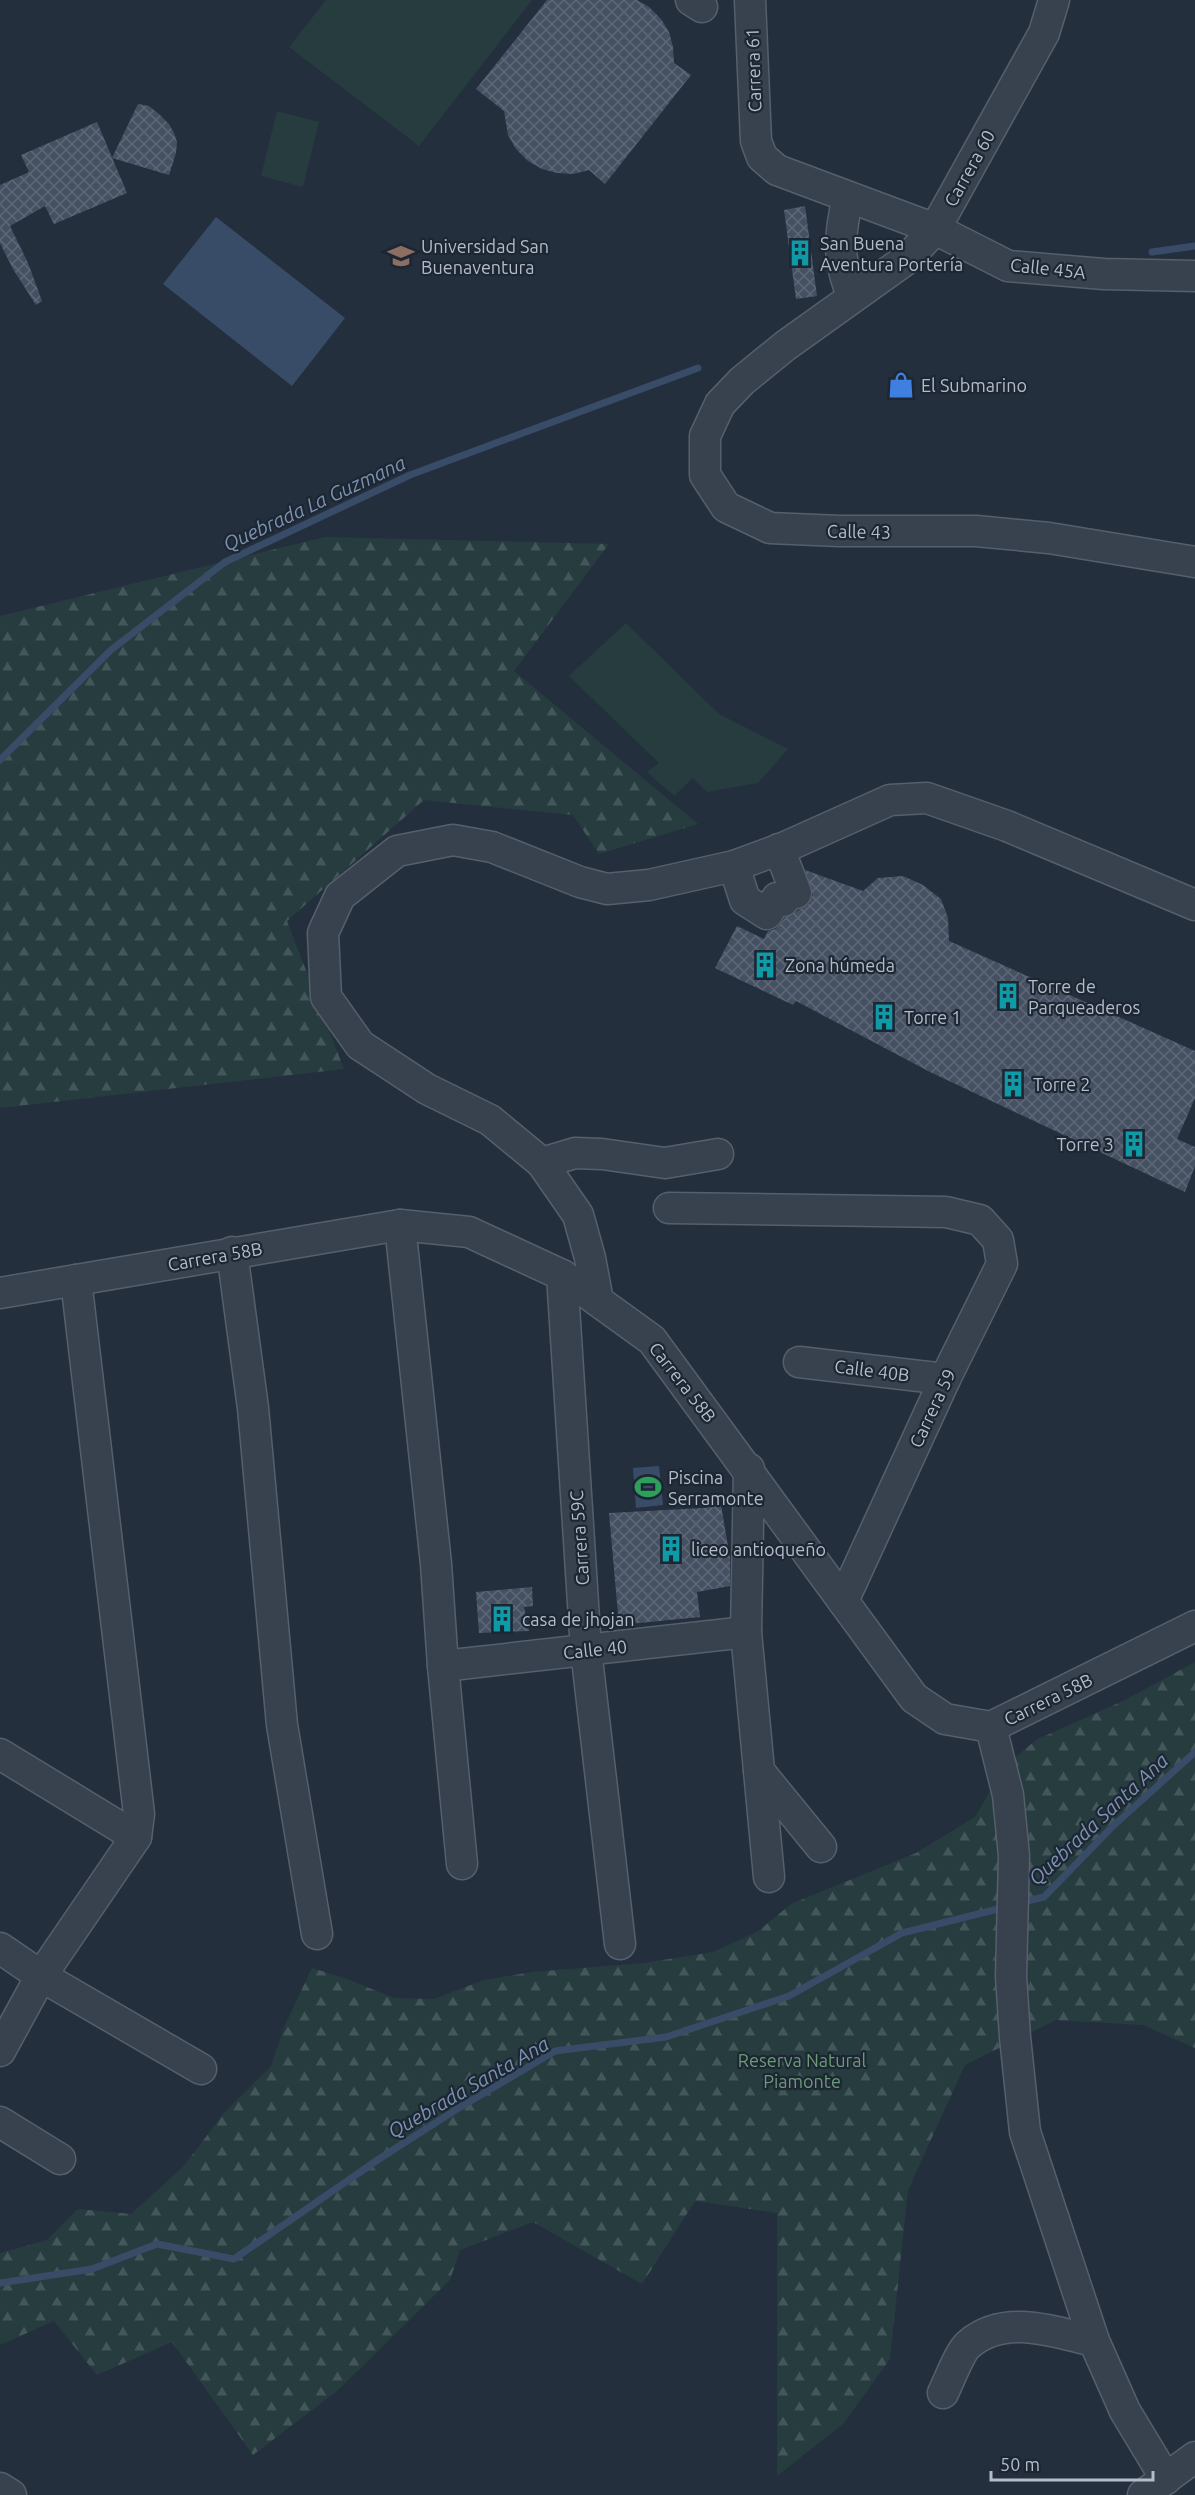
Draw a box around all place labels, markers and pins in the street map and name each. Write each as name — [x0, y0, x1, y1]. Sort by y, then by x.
place label: San Buena Aventura Portería — [820, 233, 963, 274]
place label: Universidad San Buenaventura — [421, 236, 549, 277]
building icon: San Buena Aventura Portería — [785, 238, 815, 268]
school or university icon: Universidad San Buenaventura — [386, 241, 416, 271]
shop icon: El Submarino — [886, 370, 916, 400]
place label: El Submarino — [921, 375, 1027, 395]
building icon: Zona húmeda — [750, 950, 780, 980]
place label: Zona húmeda — [785, 955, 895, 975]
place label: Torre de Parqueaderos — [1028, 976, 1140, 1017]
building icon: Torre de Parqueaderos — [993, 981, 1023, 1011]
building icon: Torre 1 — [869, 1002, 899, 1032]
place label: Torre 1 — [904, 1007, 962, 1027]
building icon: Torre 2 — [998, 1069, 1028, 1099]
place label: Torre 2 — [1033, 1074, 1091, 1094]
building icon: Torre 3 — [1119, 1129, 1149, 1159]
place label: Torre 3 — [1056, 1134, 1114, 1154]
place label: Piscina Serramonte — [668, 1467, 764, 1508]
sports icon: Piscina Serramonte — [633, 1472, 663, 1502]
building icon: liceo antioqueño — [656, 1534, 686, 1564]
place label: liceo antioqueño — [691, 1539, 826, 1559]
building icon: casa de jhojan — [487, 1604, 517, 1634]
place label: casa de jhojan — [522, 1609, 634, 1629]

